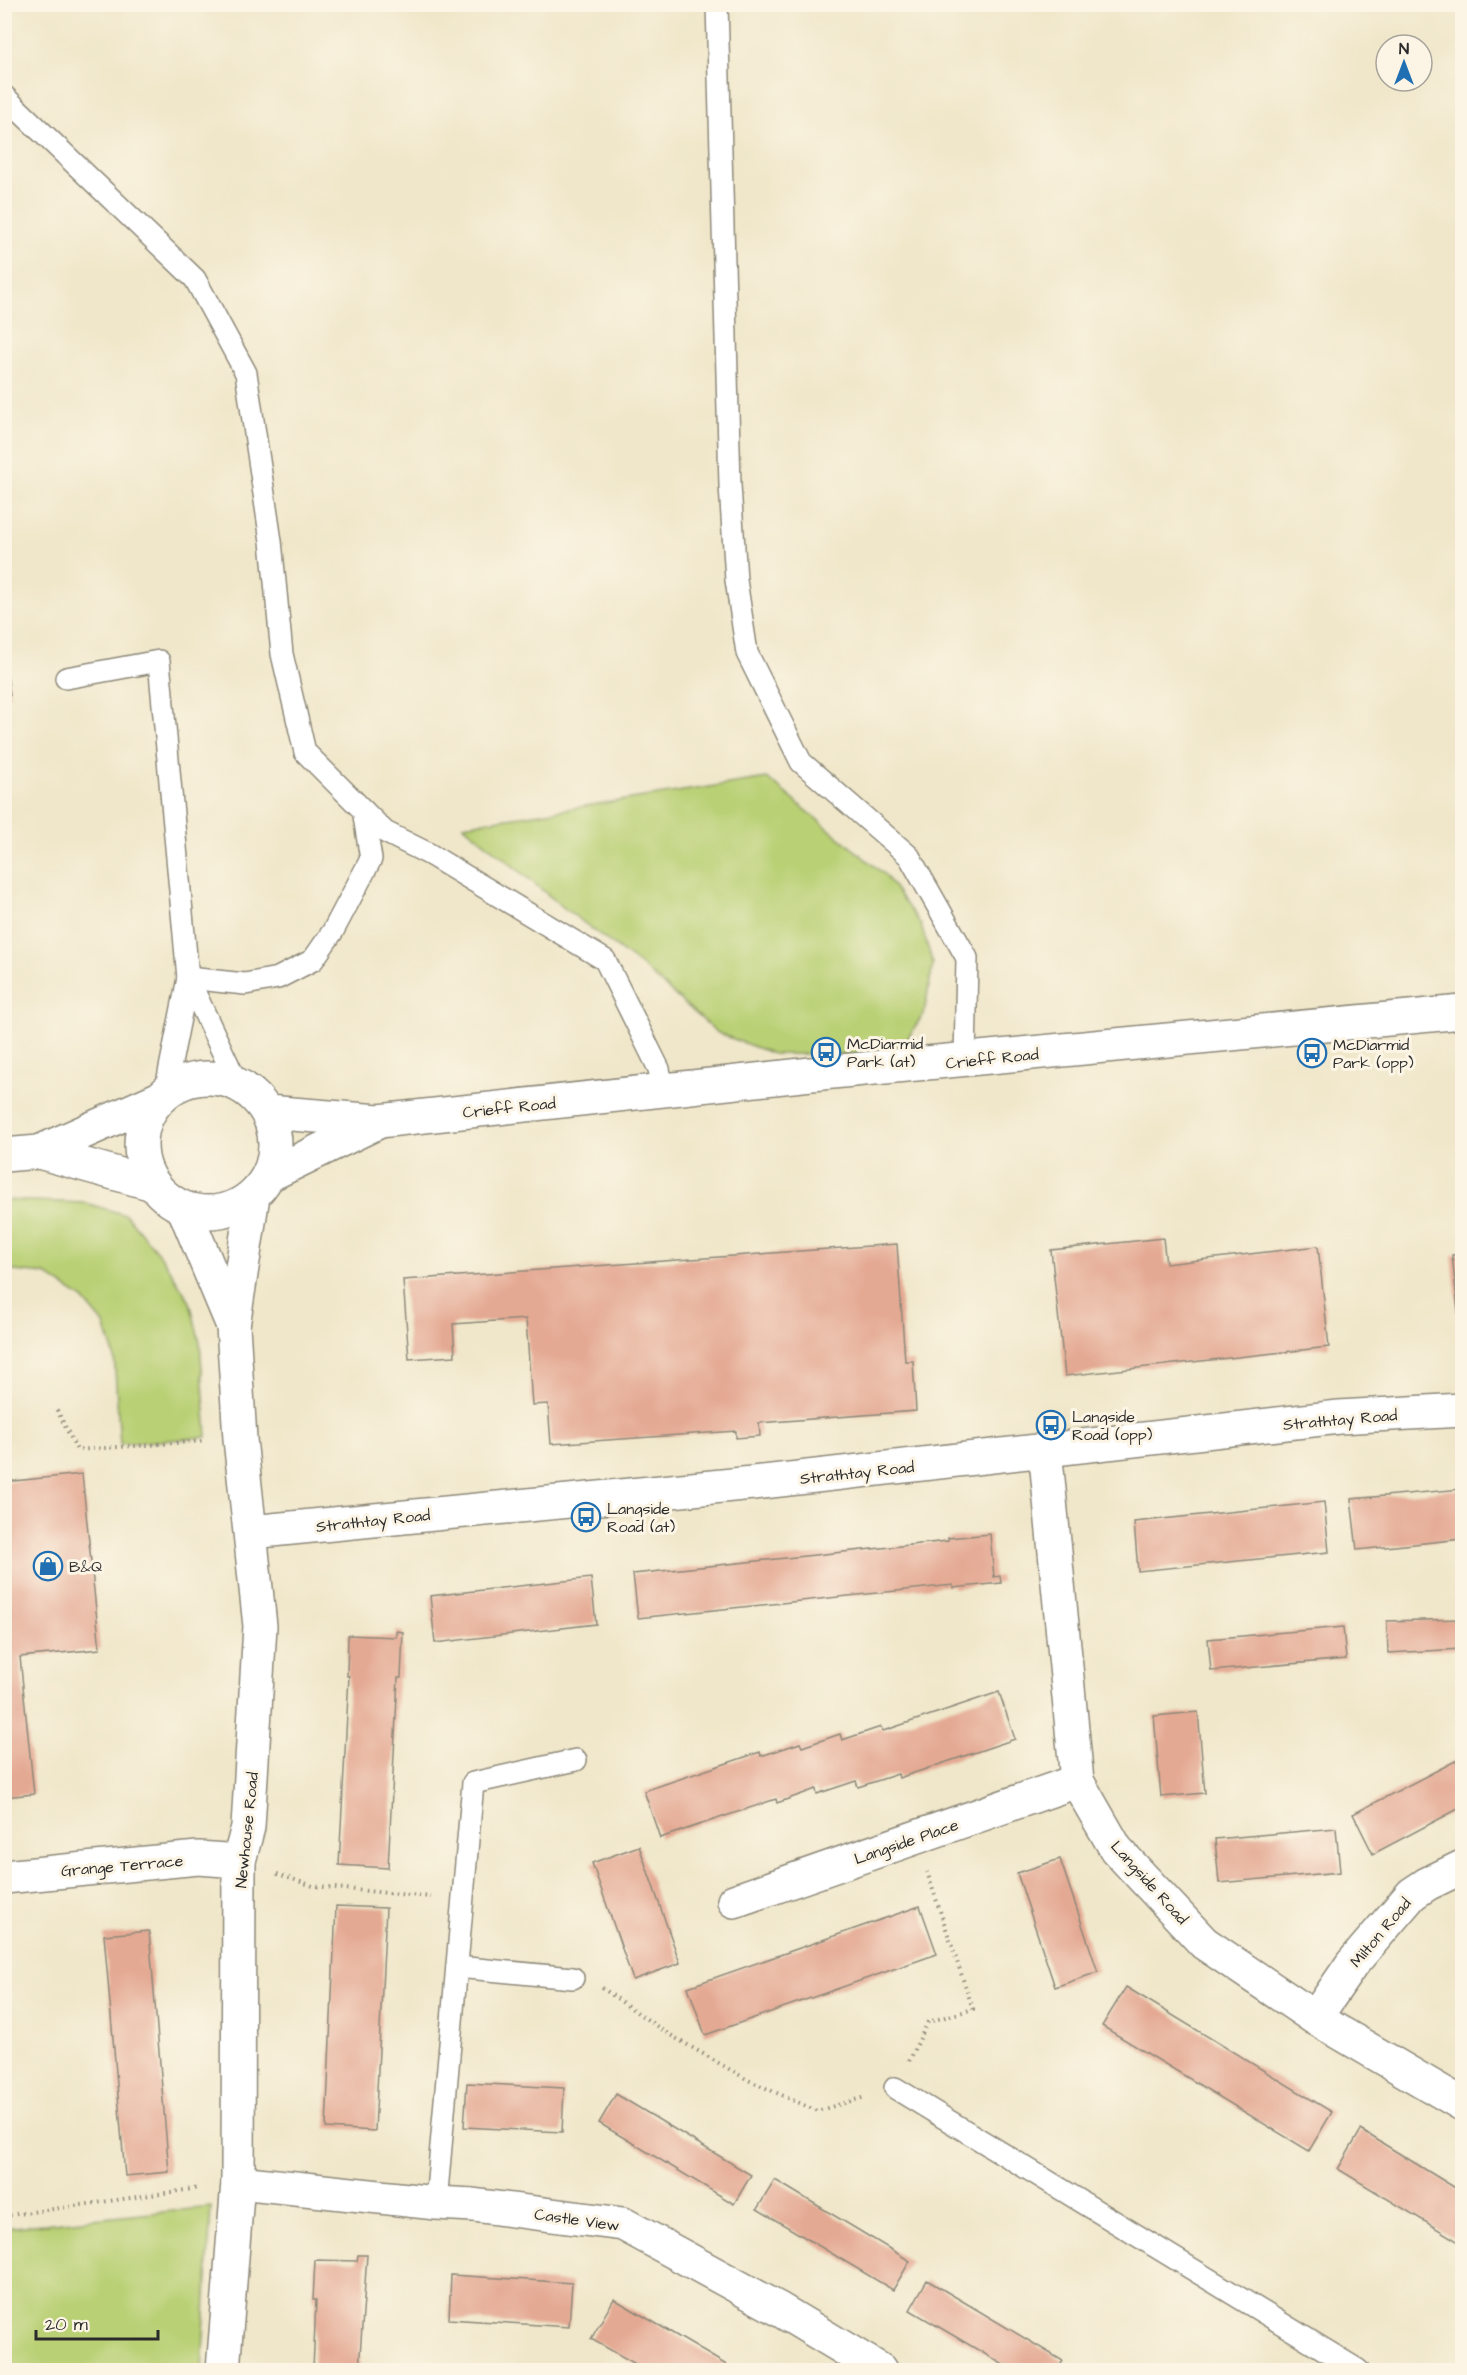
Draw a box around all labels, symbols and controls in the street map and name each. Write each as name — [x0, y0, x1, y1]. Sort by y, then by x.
north arrow — [1374, 33, 1434, 93]
text: N — [1399, 38, 1409, 60]
place label: McDiarmid Park (at) — [847, 1033, 923, 1073]
place label: McDiarmid Park (opp) — [1333, 1034, 1414, 1074]
bus stop icon: McDiarmid Park (at) — [810, 1036, 842, 1068]
bus stop icon: McDiarmid Park (opp) — [1296, 1037, 1328, 1069]
street label: Crieff Road — [945, 1043, 1040, 1075]
street label: Crieff Road — [462, 1092, 557, 1124]
street label: Strathtay Road — [1282, 1404, 1398, 1437]
place label: Langside Road (opp) — [1072, 1406, 1153, 1446]
bus stop icon: Langside Road (opp) — [1035, 1409, 1067, 1441]
street label: Strathtay Road — [799, 1456, 915, 1491]
place label: Langside Road (at) — [607, 1498, 676, 1538]
bus stop icon: Langside Road (at) — [570, 1501, 602, 1533]
street label: Strathtay Road — [315, 1504, 431, 1539]
shop icon: B&Q — [32, 1550, 64, 1582]
place label: B&Q — [69, 1556, 103, 1578]
street label: Newhouse Road — [230, 1771, 264, 1889]
street label: Langside Place — [851, 1814, 962, 1871]
street label: Langside Road — [1105, 1836, 1193, 1930]
street label: Grange Terrace — [60, 1850, 185, 1883]
street label: Milton Road — [1345, 1893, 1416, 1972]
street label: Castle View — [533, 2203, 621, 2237]
scale bar — [36, 2303, 158, 2341]
text: 20 m — [45, 2312, 88, 2337]

